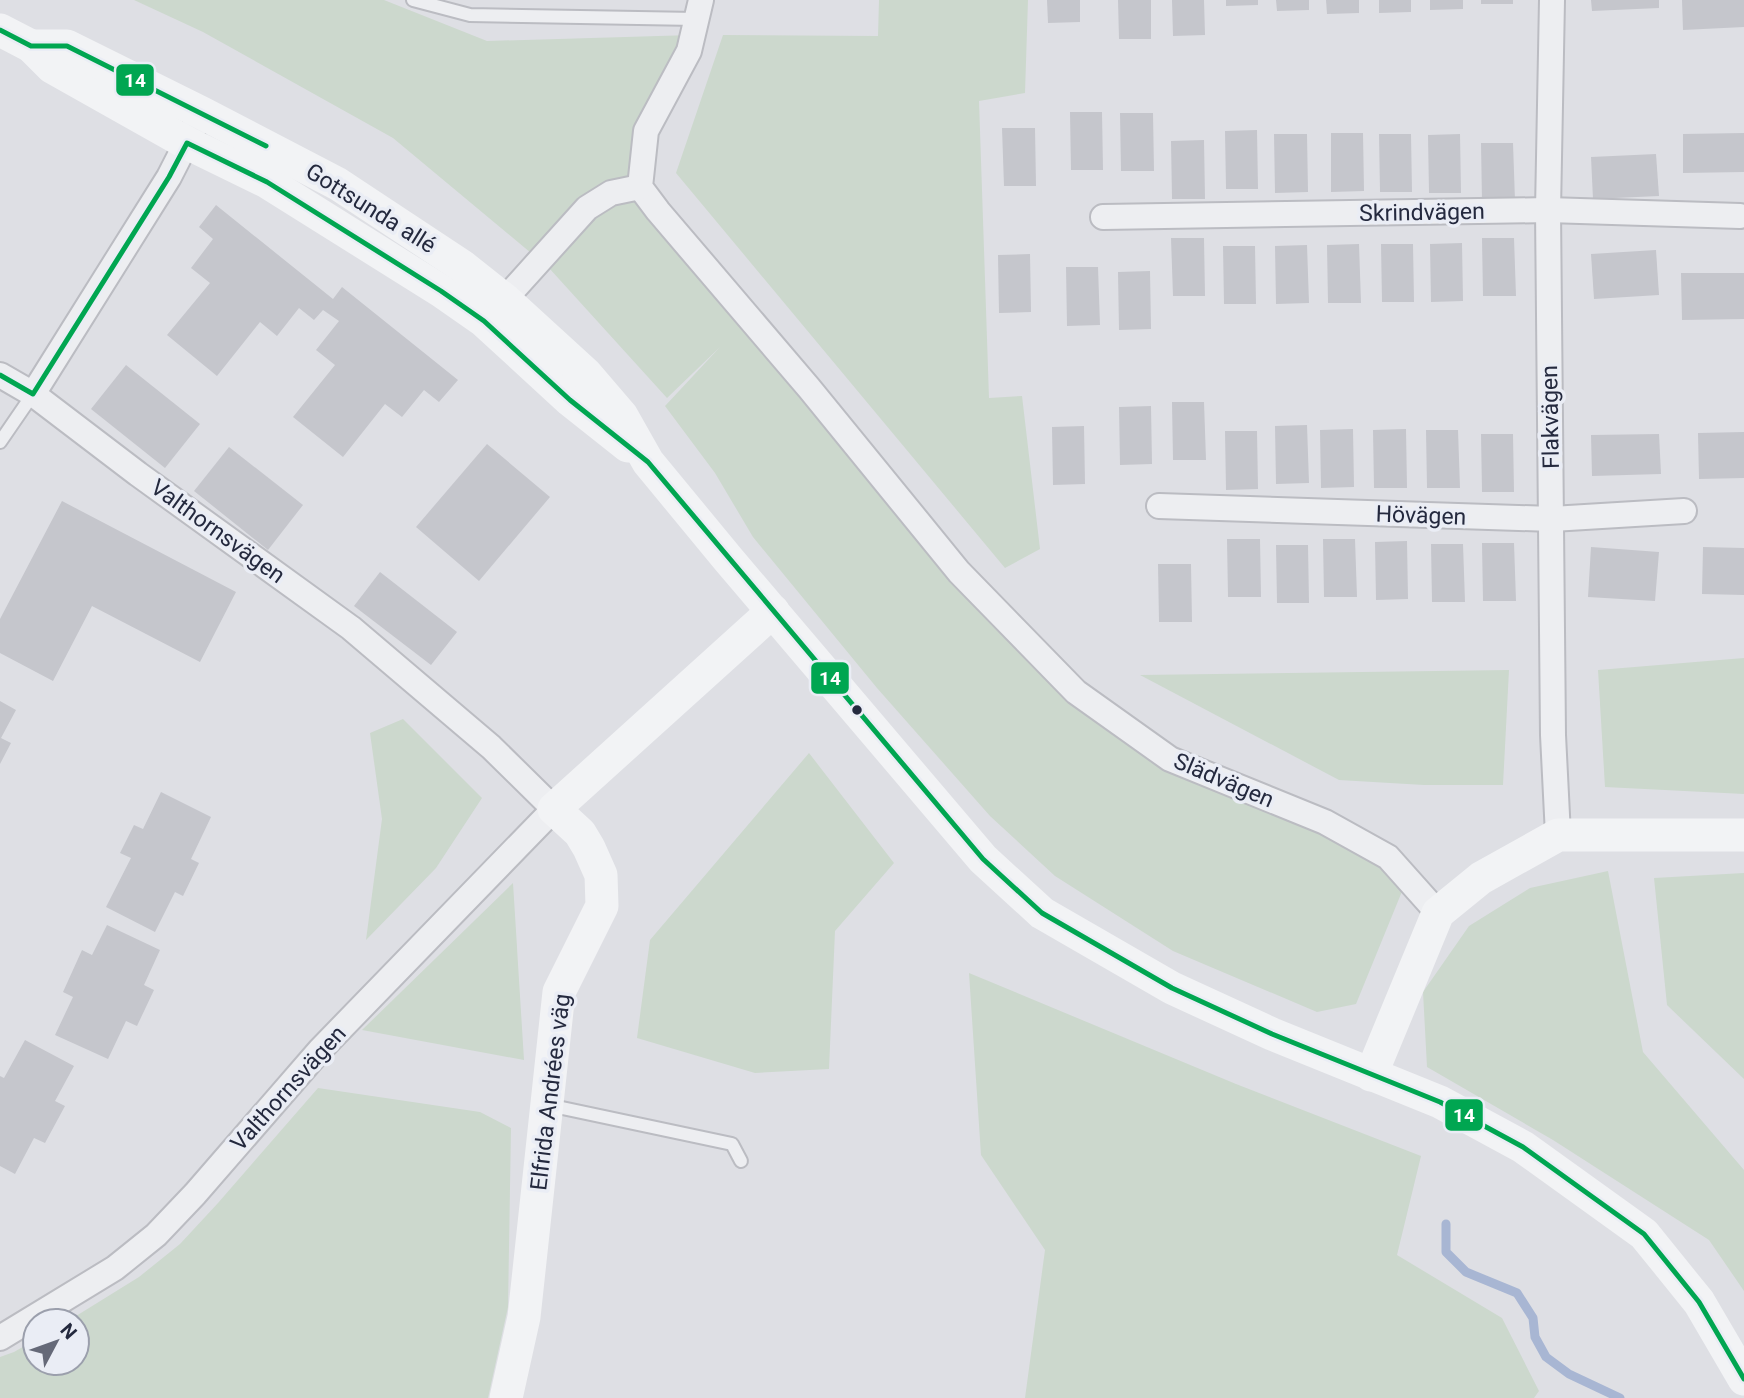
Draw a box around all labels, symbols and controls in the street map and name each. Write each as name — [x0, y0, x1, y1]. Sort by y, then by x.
line badge: 14 — [115, 63, 155, 97]
text: 14 — [124, 69, 146, 92]
street label: Gottsunda allé — [301, 158, 441, 259]
street label: Skrindvägen — [1359, 198, 1485, 227]
street label: Flakvägen — [1536, 365, 1565, 469]
street label: Valthornsvägen — [145, 474, 290, 589]
street label: Hövägen — [1375, 500, 1467, 531]
line badge: 14 — [810, 661, 850, 695]
text: 14 — [819, 667, 841, 690]
unlabelled marker — [850, 703, 864, 717]
street label: Slädvägen — [1170, 747, 1278, 814]
street label: Elfrida Andrées väg — [525, 992, 576, 1192]
street label: Valthornsvägen — [225, 1020, 352, 1157]
line badge: 14 — [1444, 1098, 1484, 1132]
text: 14 — [1453, 1104, 1475, 1127]
north arrow — [21, 1307, 91, 1377]
text: N — [55, 1319, 82, 1344]

